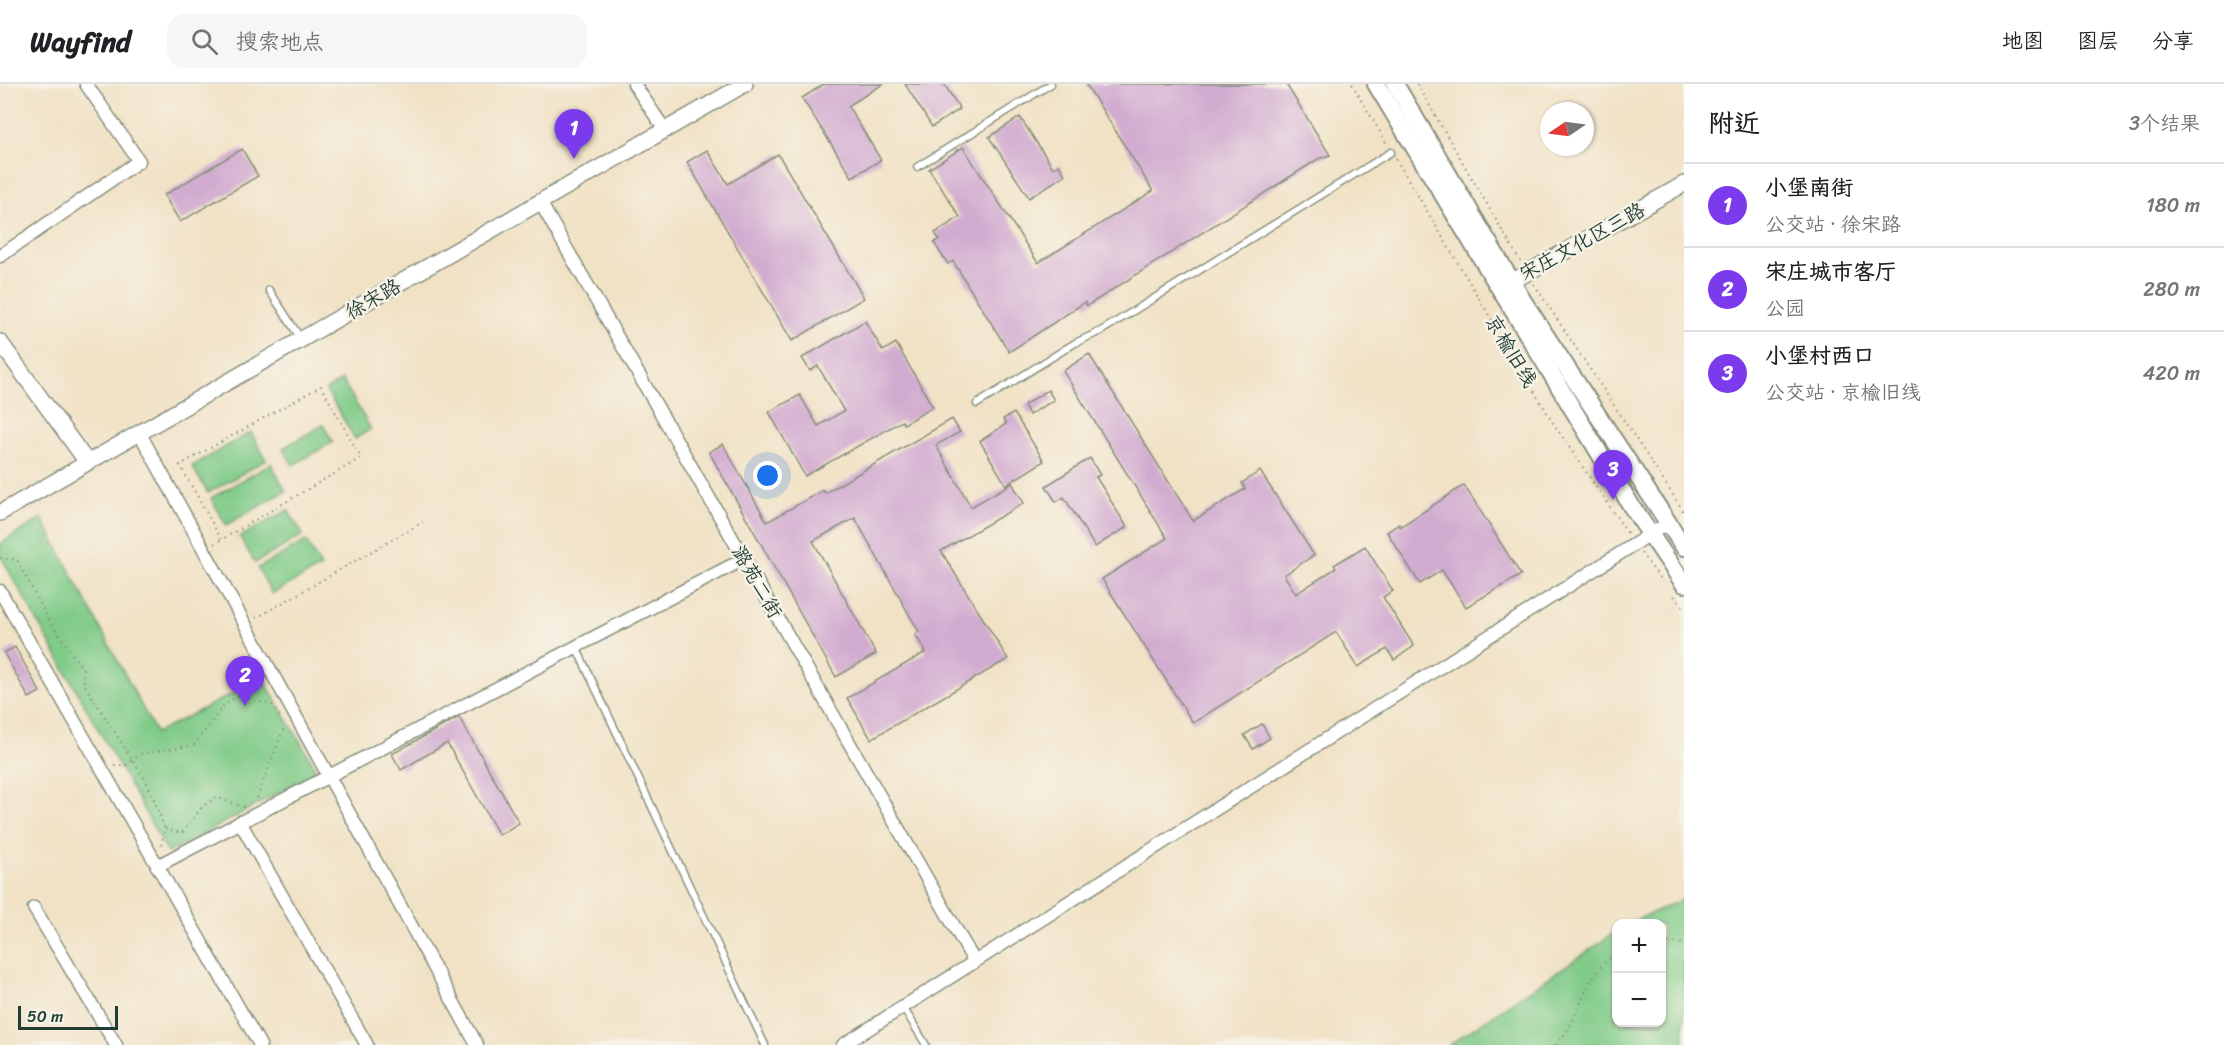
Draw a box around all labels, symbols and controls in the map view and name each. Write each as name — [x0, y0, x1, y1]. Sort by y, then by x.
search box — [167, 14, 587, 68]
text: Wayfind — [30, 17, 131, 66]
text: 搜索地点 — [236, 22, 324, 61]
text: 地图 — [2002, 22, 2044, 60]
text: 图层 — [2077, 22, 2119, 60]
text: 分享 — [2152, 22, 2194, 60]
icon: search — [188, 25, 221, 58]
text: 附近 — [1708, 100, 1760, 146]
north arrow — [1540, 102, 1594, 156]
text: 3个结果 — [2129, 106, 2200, 141]
pin: 1 — [554, 110, 594, 159]
text: 小堡南街 — [1765, 168, 1853, 207]
text: 1 — [1723, 188, 1732, 223]
text: 180 m — [2146, 188, 2200, 223]
street label: 宋庄文化区三路 — [1512, 192, 1653, 291]
text: 公交站 · 徐宋路 — [1765, 207, 1901, 242]
text: 宋庄城市客厅 — [1765, 252, 1897, 291]
street label: 徐宋路 — [338, 268, 409, 329]
text: 2 — [1722, 272, 1733, 307]
text: 280 m — [2143, 272, 2200, 307]
text: 公园 — [1765, 291, 1805, 326]
street label: 京榆旧线 — [1475, 308, 1547, 394]
text: 小堡村西口 — [1765, 336, 1875, 375]
text: 3 — [1722, 356, 1733, 391]
text: 420 m — [2143, 356, 2200, 391]
text: 公交站 · 京榆旧线 — [1765, 375, 1921, 410]
pin: 3 — [1594, 450, 1632, 500]
your location — [753, 461, 782, 490]
street label: 潞苑二街 — [722, 539, 792, 625]
pin: 2 — [226, 656, 264, 706]
map controls — [1612, 919, 1666, 1027]
button: + — [1612, 919, 1666, 973]
button: − — [1612, 973, 1666, 1027]
text: 50 m — [27, 1002, 63, 1031]
scale bar — [18, 1003, 118, 1030]

